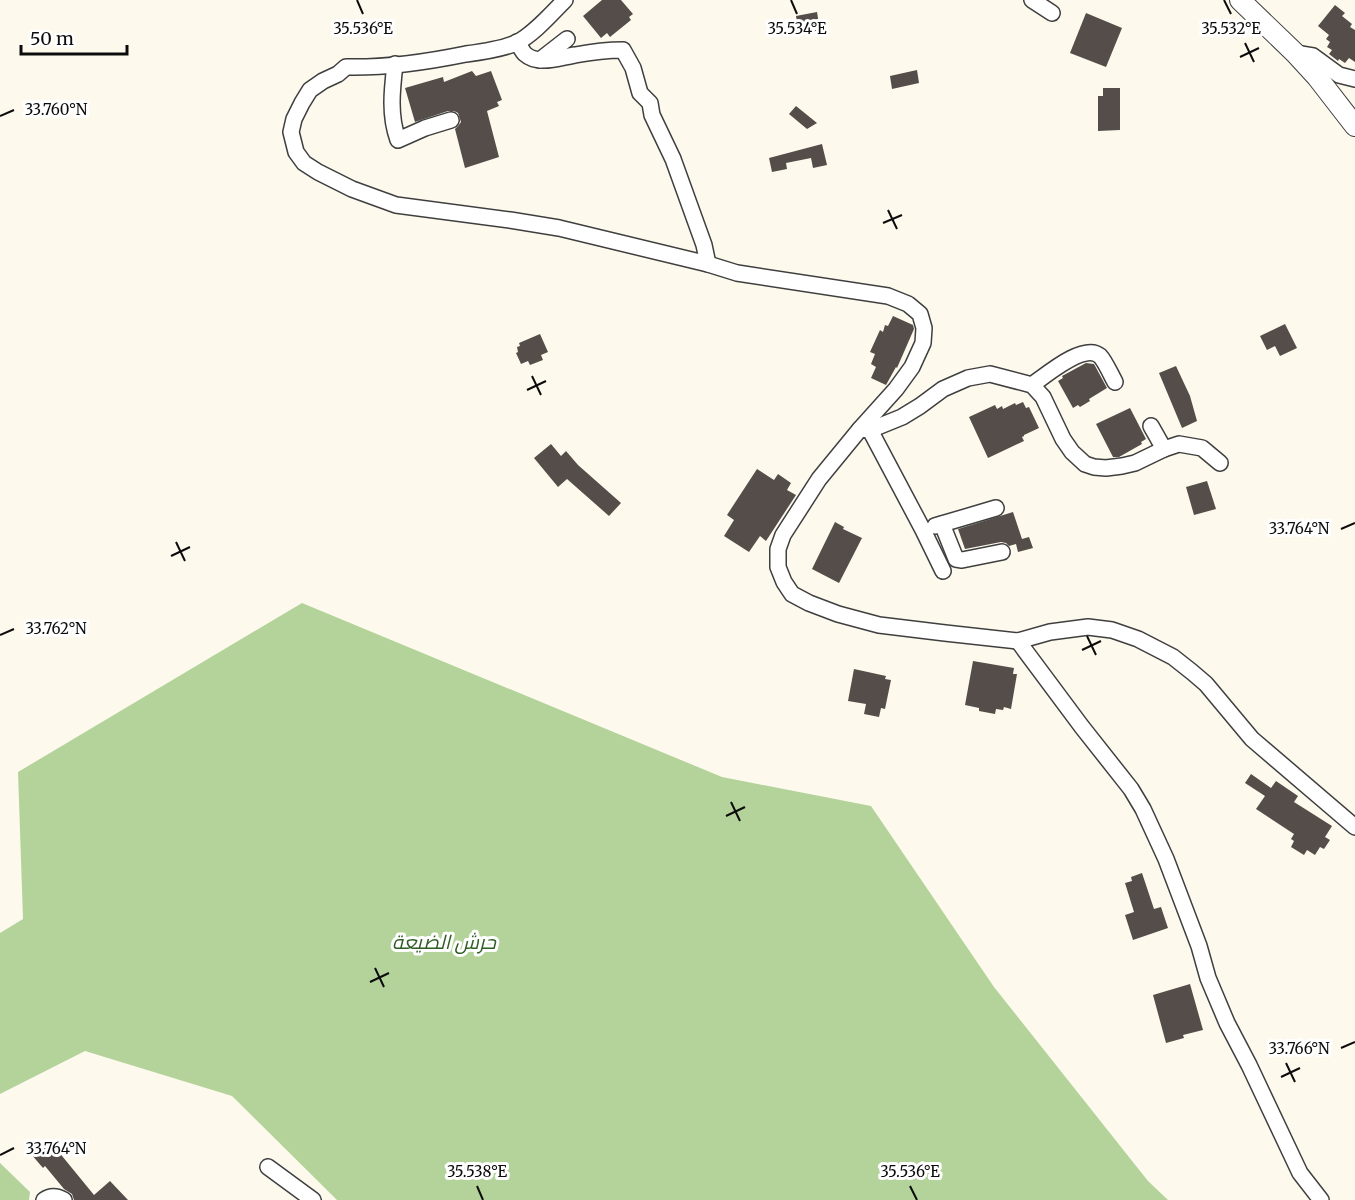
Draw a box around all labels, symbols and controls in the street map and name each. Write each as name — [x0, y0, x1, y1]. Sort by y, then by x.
scale bar — [21, 18, 128, 56]
text: 35.536°E — [333, 19, 393, 38]
text: 35.534°E — [768, 19, 827, 38]
text: 35.532°E — [1201, 19, 1261, 38]
text: 50 m — [30, 27, 74, 50]
text: 33.760°N — [25, 100, 88, 119]
text: 33.764°N — [1269, 519, 1330, 538]
text: 33.762°N — [25, 619, 87, 638]
park label: حرش الضيعة — [392, 929, 497, 954]
text: 33.766°N — [1268, 1039, 1330, 1058]
text: 33.764°N — [26, 1139, 87, 1158]
text: 35.538°E — [447, 1162, 508, 1181]
text: 35.536°E — [880, 1162, 940, 1181]

